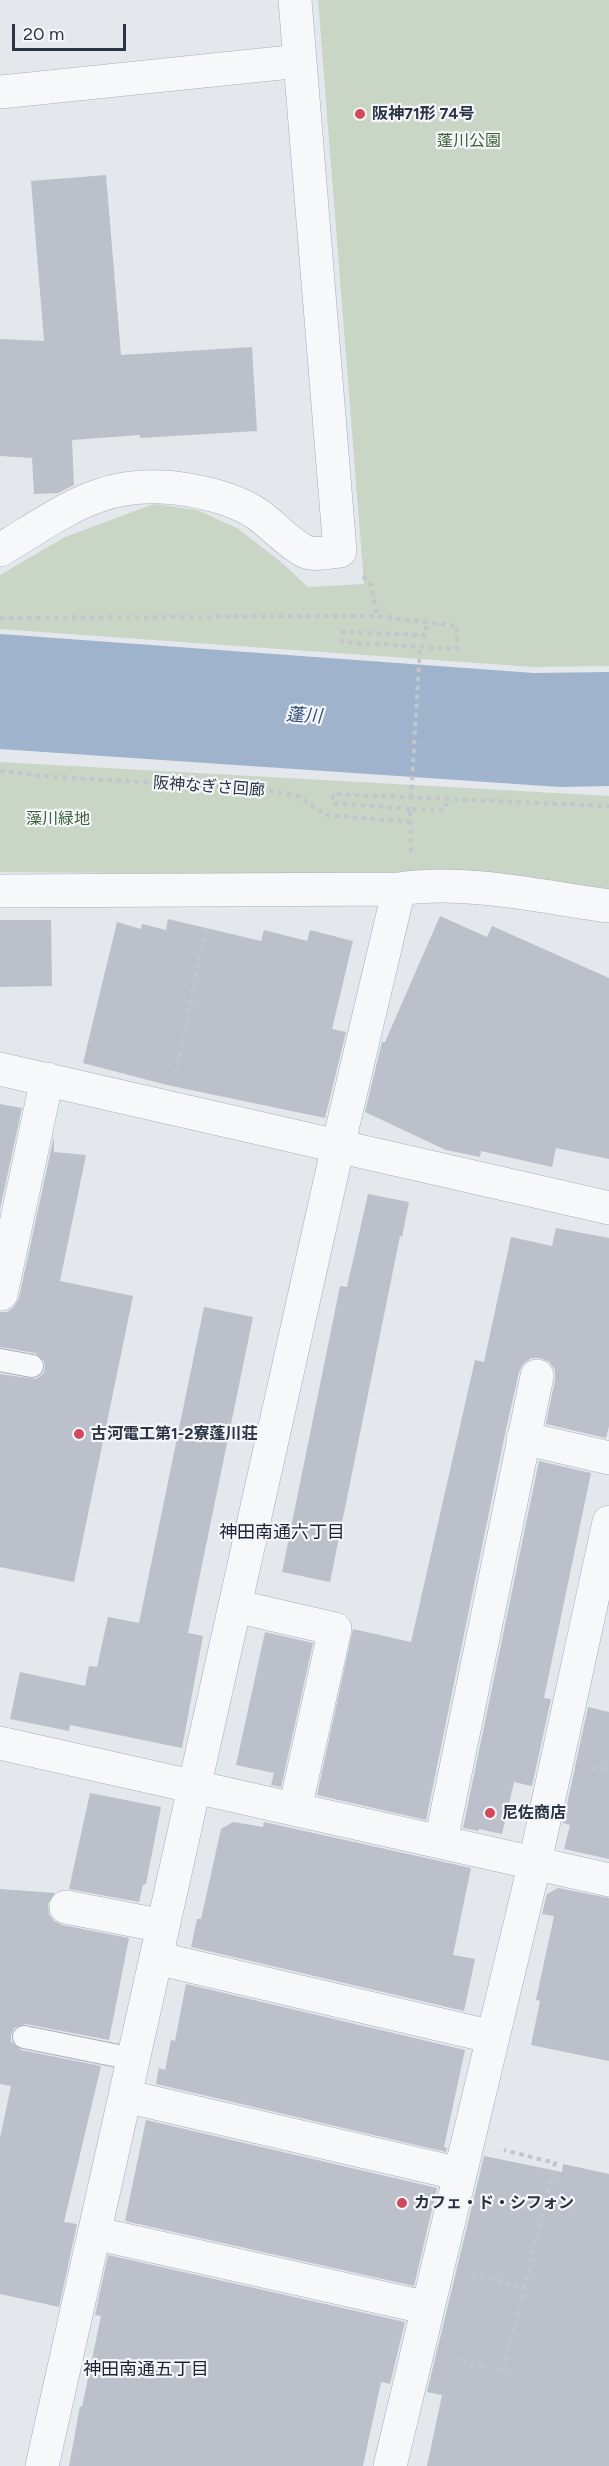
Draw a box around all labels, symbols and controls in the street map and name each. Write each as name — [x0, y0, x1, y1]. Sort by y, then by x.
scale bar — [15, 12, 129, 50]
text: 20 m — [23, 23, 64, 45]
place label: 阪神71形 74号 — [372, 104, 474, 124]
marker: 阪神71形 74号 — [353, 107, 367, 121]
park label: 蓬川公園 — [437, 131, 501, 151]
water label: 蓬川 — [285, 704, 323, 728]
street label: 阪神なぎさ回廊 — [152, 774, 266, 800]
park label: 藻川緑地 — [26, 809, 90, 829]
place label: 古河電工第1-2寮蓬川荘 — [91, 1424, 258, 1444]
marker: 古河電工第1-2寮蓬川荘 — [72, 1427, 86, 1441]
district label: 神田南通六丁目 — [219, 1522, 345, 1544]
place label: 尼佐商店 — [502, 1803, 566, 1823]
marker: 尼佐商店 — [483, 1806, 497, 1820]
place label: カフェ・ド・シフォン — [414, 2193, 574, 2213]
marker: カフェ・ド・シフォン — [395, 2196, 409, 2210]
district label: 神田南通五丁目 — [83, 2359, 209, 2381]

